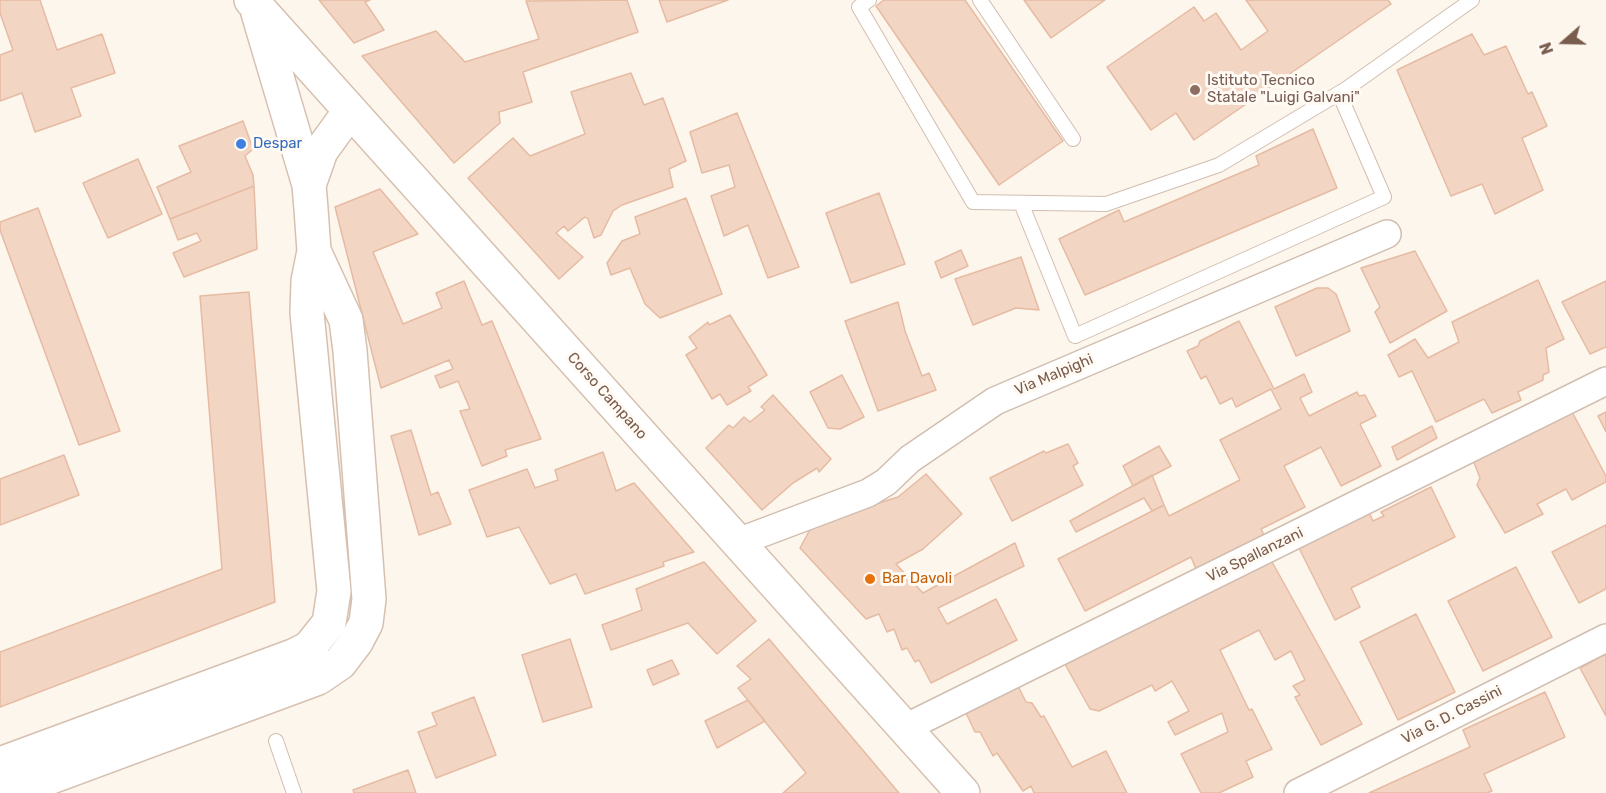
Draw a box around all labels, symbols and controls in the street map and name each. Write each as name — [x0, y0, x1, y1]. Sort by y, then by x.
north arrow — [1534, 12, 1594, 72]
text: N — [1536, 40, 1558, 57]
place label: Istituto Tecnico Statale "Luigi Galvani" — [1207, 72, 1360, 107]
marker: Istituto Tecnico Statale "Luigi Galvani" — [1188, 83, 1202, 97]
place label: Despar — [253, 135, 302, 153]
marker: Despar — [234, 137, 248, 151]
street label: Corso Campano — [563, 349, 651, 443]
street label: Via Malpighi — [1012, 350, 1096, 400]
street label: Via Spallanzani — [1204, 524, 1306, 586]
place label: Bar Davoli — [882, 570, 952, 588]
marker: Bar Davoli — [863, 572, 877, 586]
street label: Via G. D. Cassini — [1399, 682, 1505, 748]

